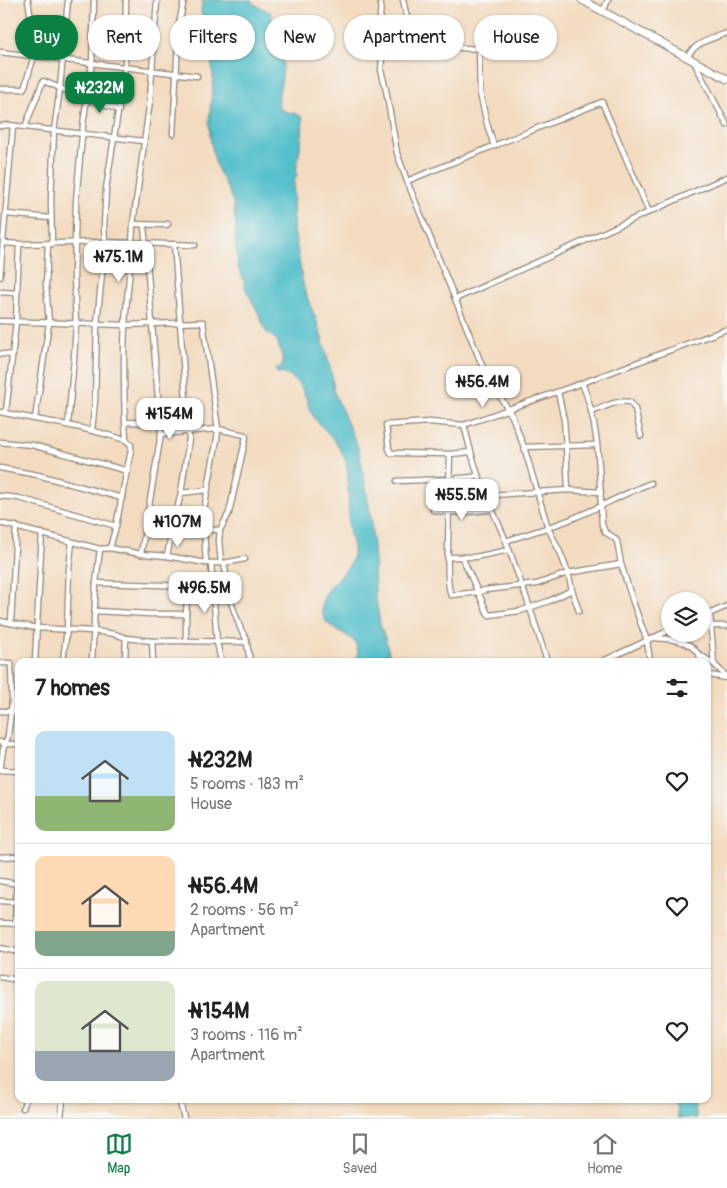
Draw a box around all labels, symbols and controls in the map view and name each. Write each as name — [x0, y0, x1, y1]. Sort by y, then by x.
chip: Buy — [15, 15, 78, 60]
chip: Rent — [88, 15, 160, 60]
chip: Filters — [170, 15, 255, 60]
chip: New — [265, 15, 334, 60]
chip: Apartment — [344, 15, 464, 60]
chip: House — [474, 15, 557, 60]
pin: ₦232M — [65, 72, 135, 114]
text: ₦232M — [76, 78, 124, 98]
pin: ₦75.1M — [78, 240, 160, 283]
text: ₦75.1M — [95, 247, 143, 267]
pin: ₦56.4M — [442, 366, 524, 408]
text: ₦56.4M — [457, 372, 509, 392]
pin: ₦154M — [135, 398, 205, 440]
text: ₦154M — [147, 404, 193, 424]
pin: ₦55.5M — [421, 478, 503, 521]
text: ₦55.5M — [437, 485, 487, 505]
pin: ₦107M — [143, 506, 213, 548]
text: ₦107M — [155, 512, 201, 532]
pin: ₦96.5M — [164, 572, 246, 614]
text: ₦96.5M — [180, 578, 230, 598]
map controls — [661, 592, 711, 642]
button: layers — [661, 592, 711, 642]
icon: filters — [663, 674, 691, 702]
text: 7 homes — [35, 675, 110, 702]
text: ₦232M — [190, 747, 252, 774]
icon: home — [75, 751, 135, 811]
icon: heart — [663, 767, 691, 795]
text: 5 rooms · 183 m² — [190, 774, 304, 794]
text: House — [190, 794, 232, 814]
text: ₦56.4M — [190, 873, 258, 900]
icon: home — [75, 876, 135, 936]
icon: heart — [663, 892, 691, 920]
text: 2 rooms · 56 m² — [190, 900, 299, 920]
text: Apartment — [190, 920, 265, 940]
text: ₦154M — [190, 998, 250, 1025]
icon: home — [75, 1001, 135, 1061]
icon: heart — [663, 1017, 691, 1045]
text: 3 rooms · 116 m² — [190, 1025, 303, 1045]
text: Apartment — [190, 1045, 265, 1065]
tab: Map — [105, 1130, 133, 1177]
tab: Saved — [342, 1130, 377, 1177]
tab: Home — [587, 1130, 622, 1177]

